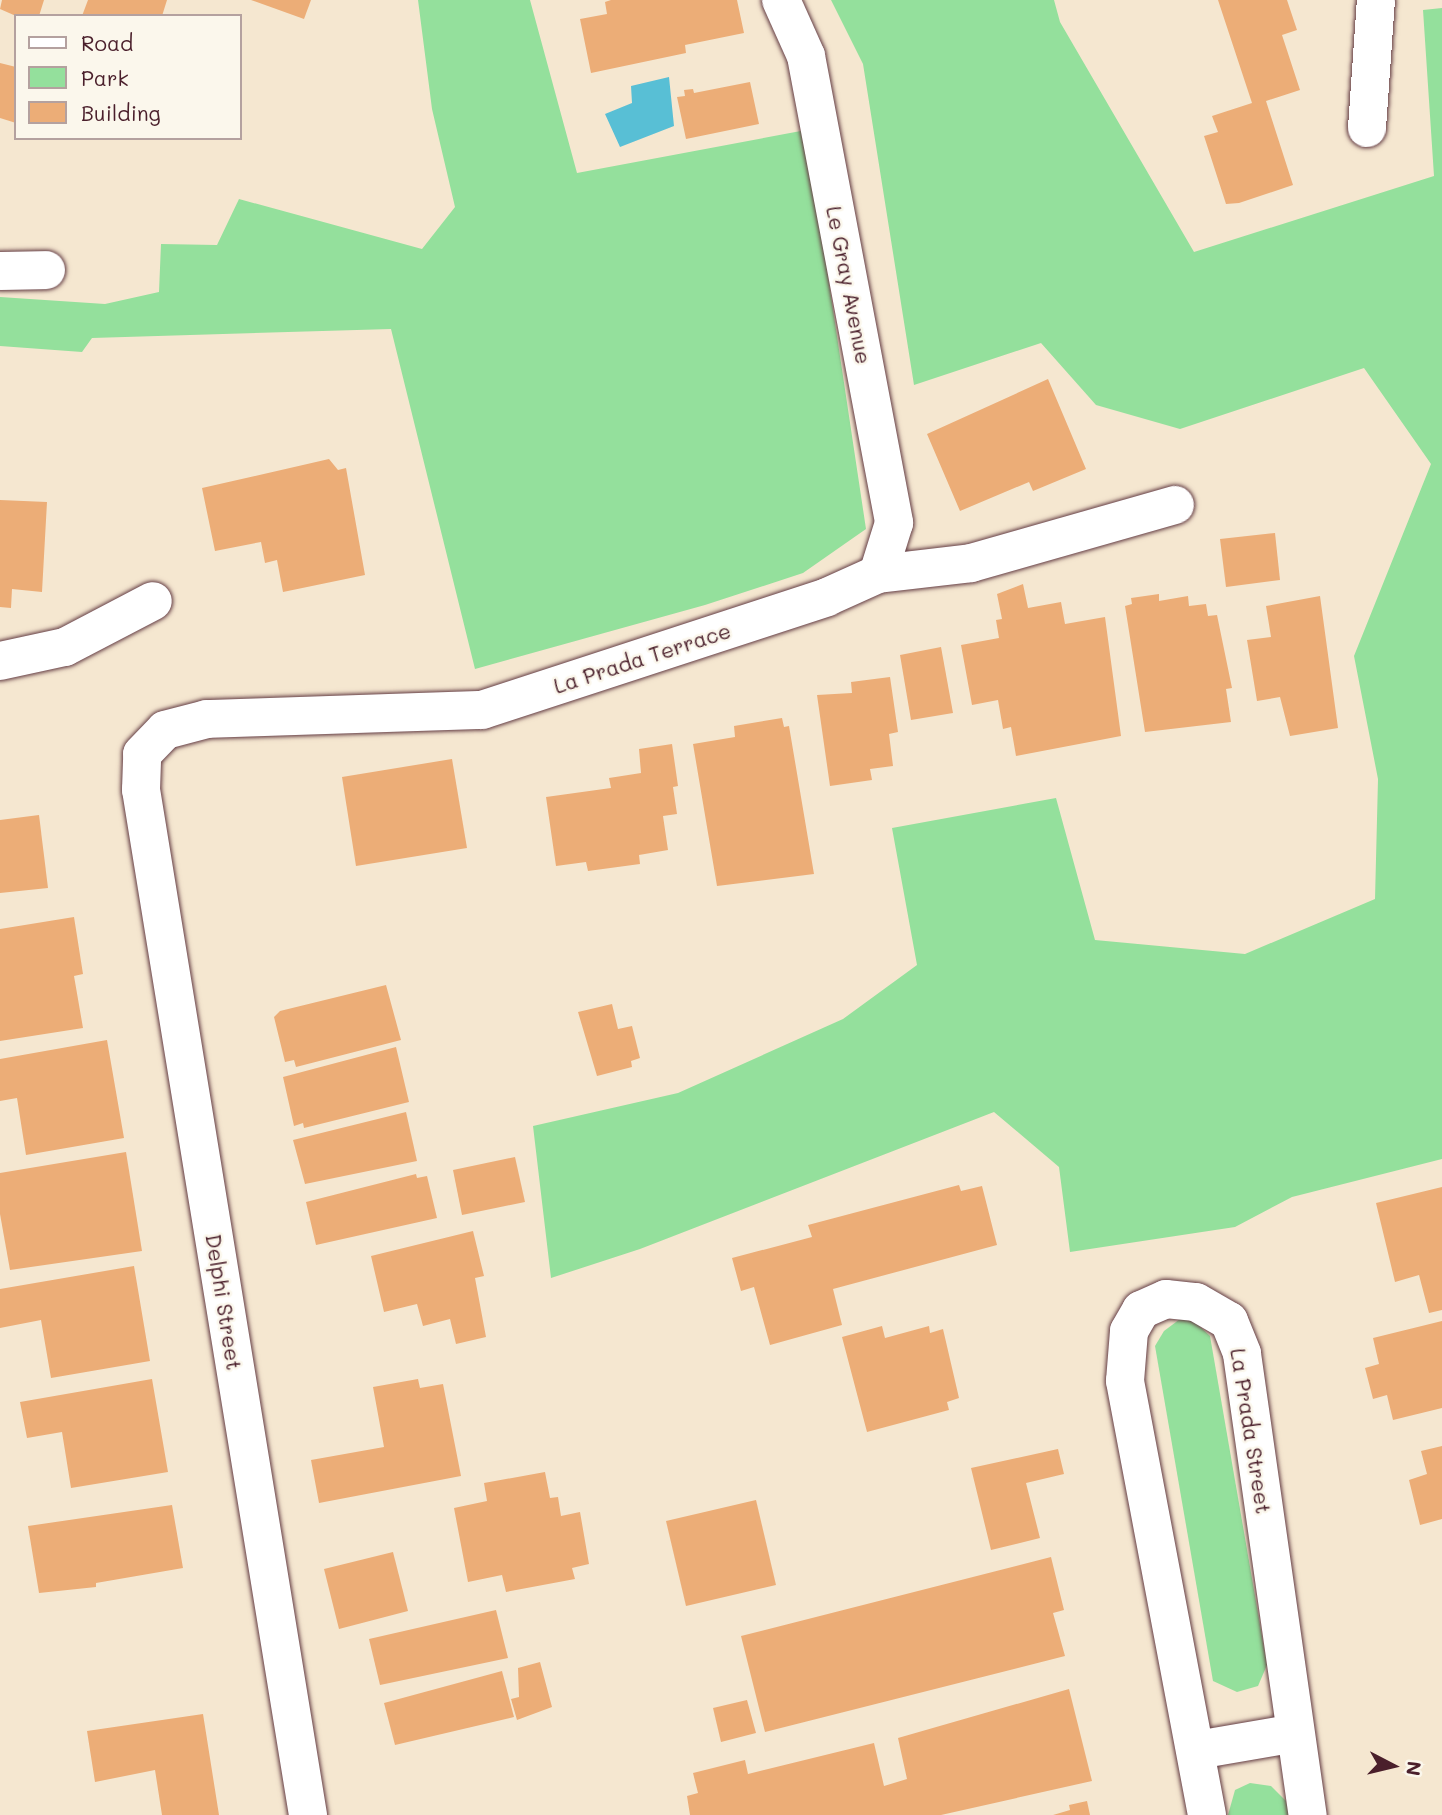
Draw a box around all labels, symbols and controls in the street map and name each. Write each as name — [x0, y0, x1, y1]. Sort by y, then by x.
legend — [14, 14, 242, 140]
text: Road — [81, 29, 133, 56]
text: Park — [81, 64, 129, 91]
text: Building — [81, 99, 161, 126]
street label: Le Gray Avenue — [821, 204, 877, 366]
street label: La Prada Terrace — [550, 617, 734, 699]
street label: Delphi Street — [201, 1232, 247, 1372]
street label: La Prada Street — [1225, 1346, 1277, 1516]
north arrow — [1358, 1731, 1428, 1801]
text: N — [1401, 1760, 1428, 1777]

